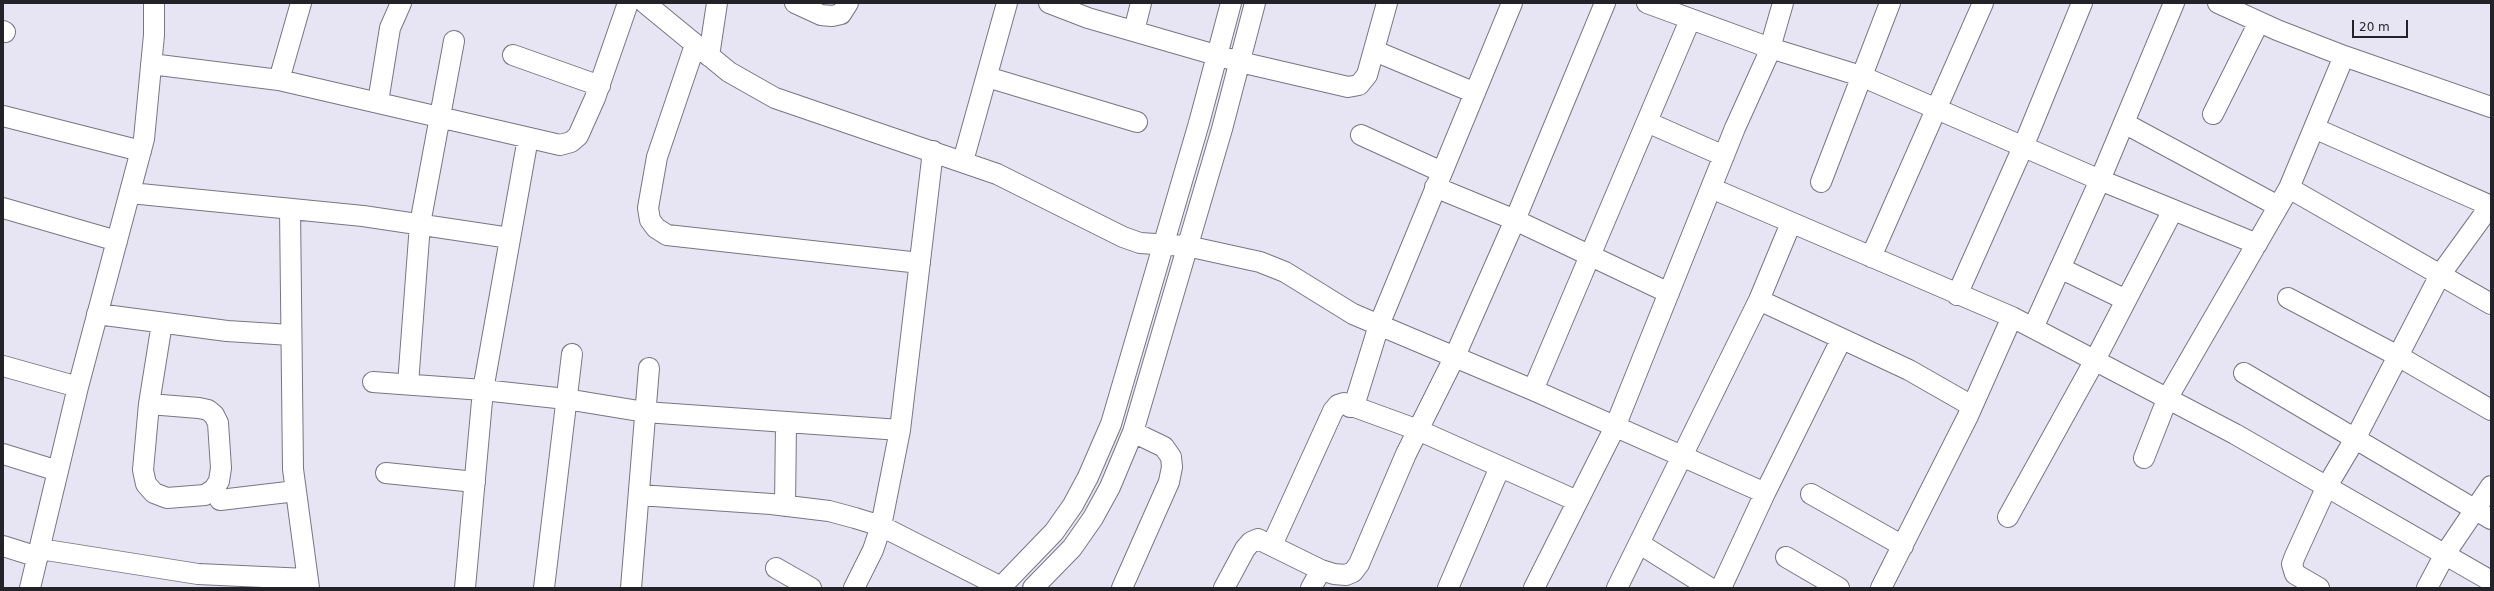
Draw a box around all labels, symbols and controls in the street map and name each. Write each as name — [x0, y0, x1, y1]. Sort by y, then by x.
scale bar — [2354, 12, 2410, 38]
text: 20 m — [2359, 20, 2390, 34]

